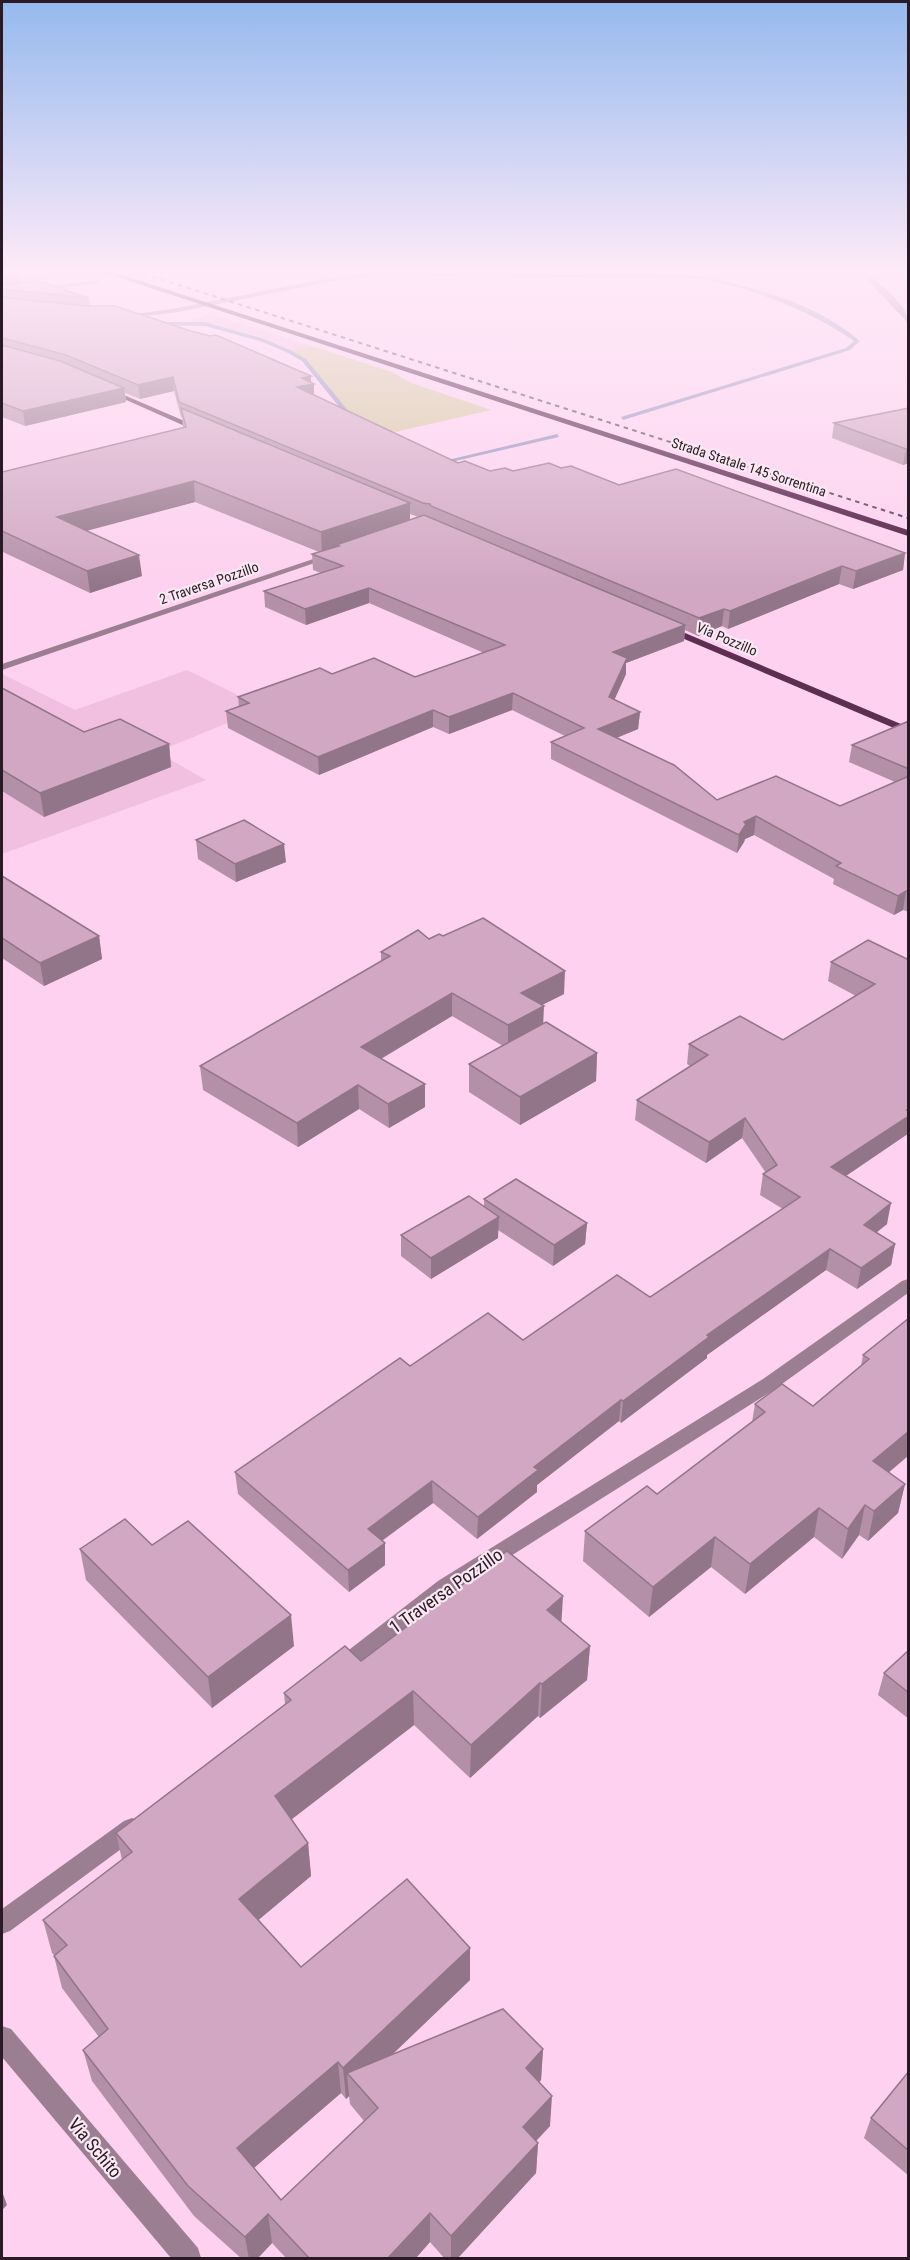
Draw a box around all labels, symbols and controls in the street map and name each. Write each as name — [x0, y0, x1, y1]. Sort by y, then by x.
street label: Strada Statale 145 Sorrentina — [670, 434, 828, 500]
street label: 2 Traversa Pozzillo — [157, 559, 261, 607]
street label: Via Pozzillo — [694, 619, 760, 659]
street label: 1 Traversa Pozzillo — [385, 1544, 506, 1637]
street label: Via Schito — [64, 2113, 126, 2182]

